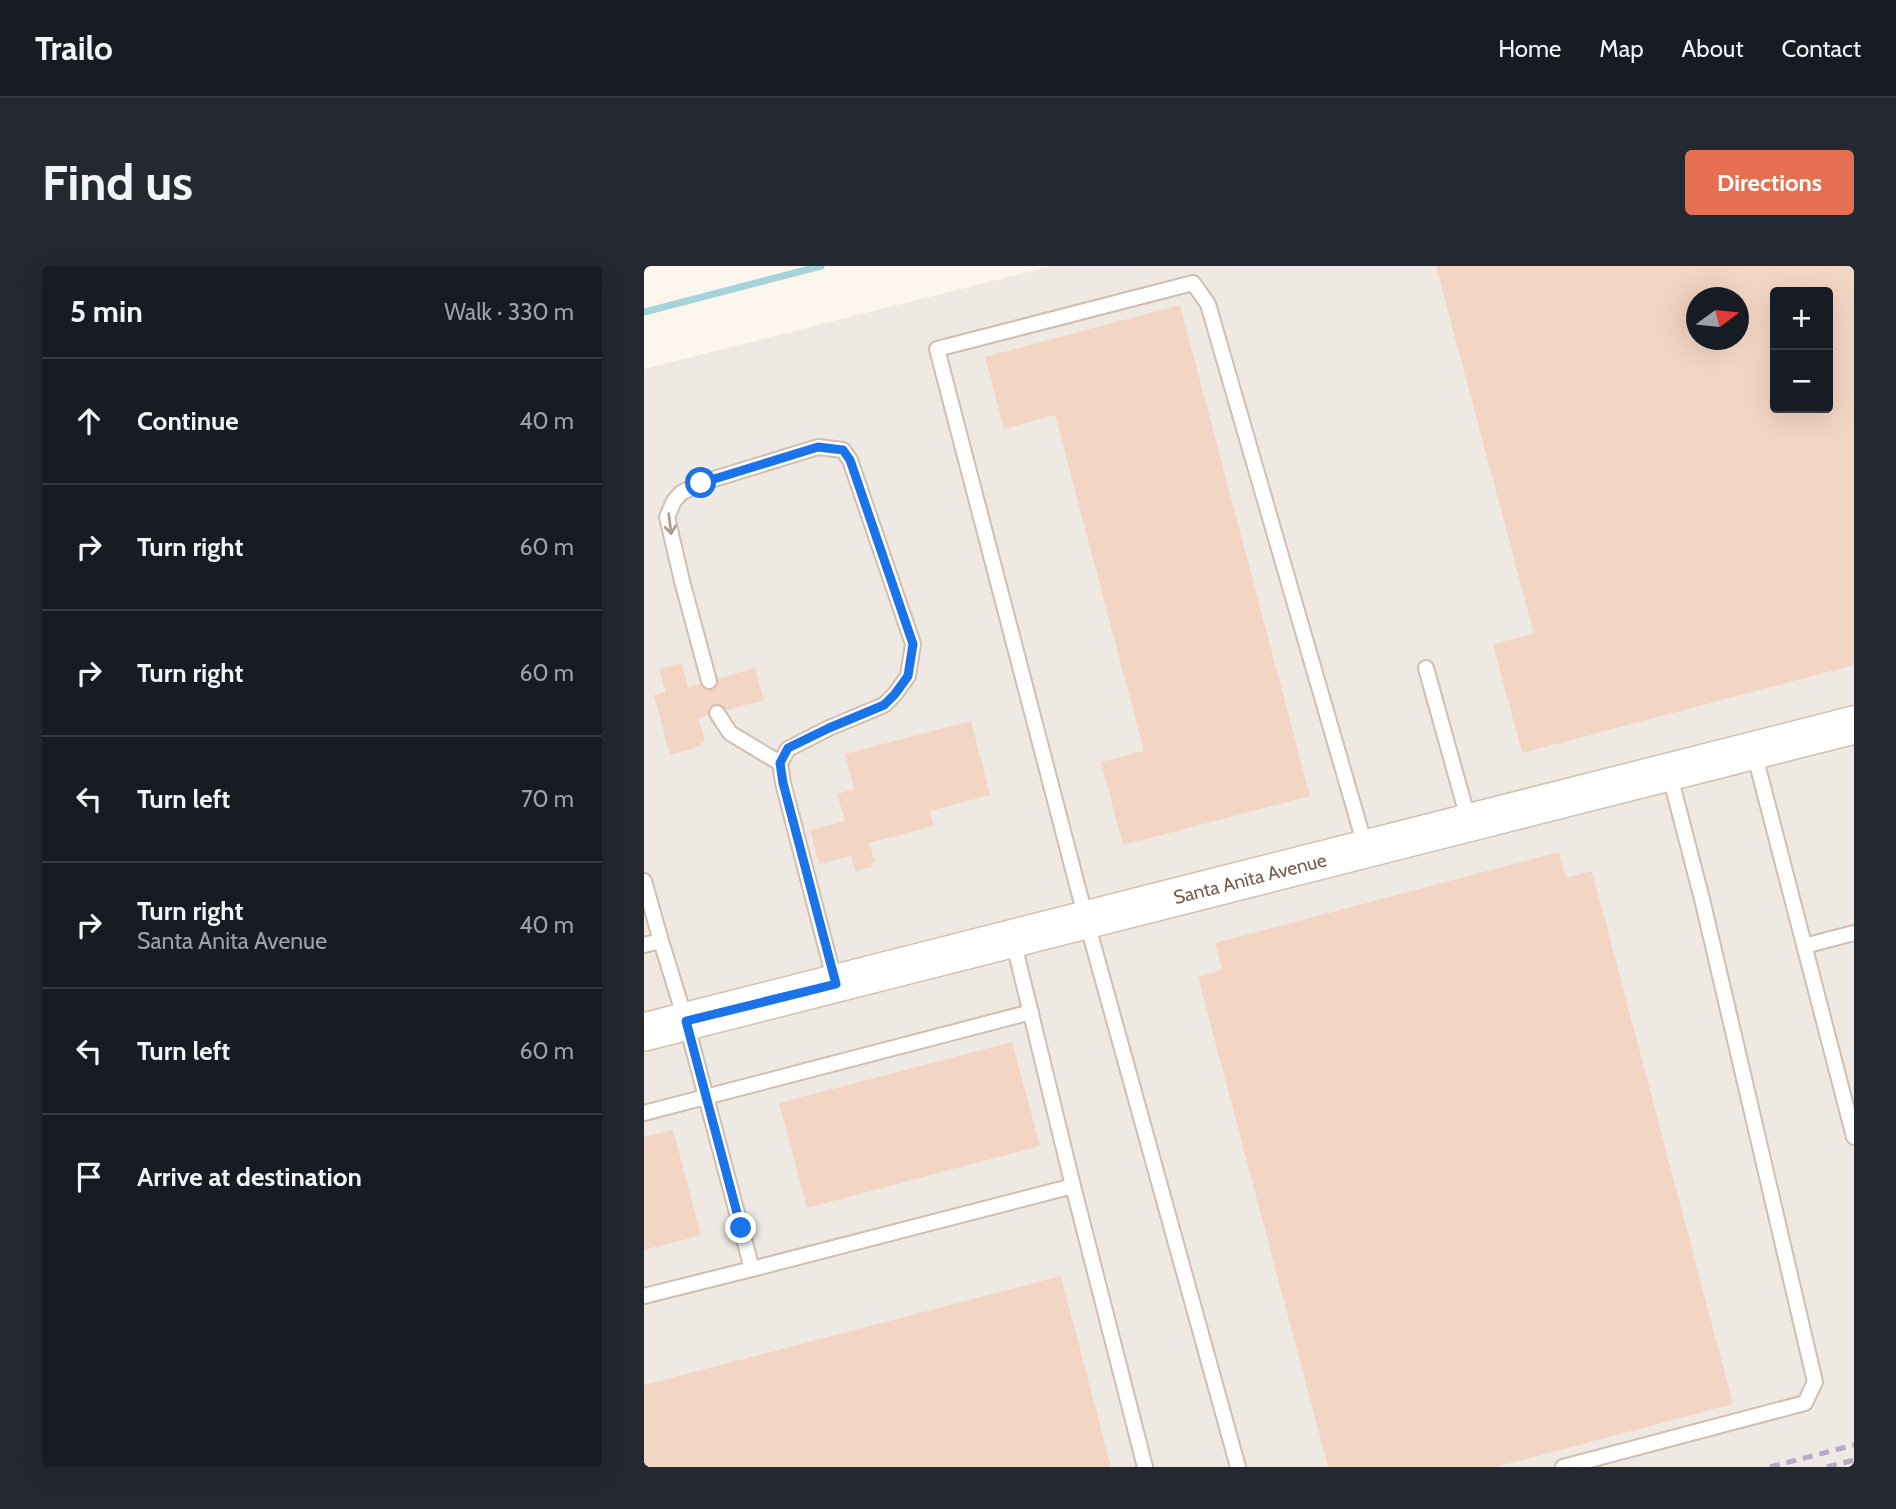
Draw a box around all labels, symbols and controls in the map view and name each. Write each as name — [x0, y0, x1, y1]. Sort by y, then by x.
text: Trailo — [35, 28, 113, 68]
text: Home — [1498, 34, 1561, 63]
text: Map — [1599, 34, 1644, 63]
text: About — [1682, 34, 1744, 63]
text: Contact — [1782, 34, 1861, 63]
button: Directions — [1685, 150, 1854, 215]
text: Find us — [42, 153, 193, 212]
north arrow — [1686, 287, 1749, 350]
map controls — [1770, 287, 1833, 413]
button: + — [1770, 287, 1833, 350]
text: 5 min — [70, 293, 143, 330]
text: Walk · 330 m — [444, 298, 574, 326]
button: − — [1770, 350, 1833, 413]
icon: ahead — [70, 402, 108, 440]
text: Continue — [137, 405, 239, 437]
text: 40 m — [519, 407, 574, 435]
route start — [685, 467, 716, 498]
one-way arrow — [664, 513, 677, 535]
icon: right — [70, 528, 108, 566]
text: Turn right — [137, 531, 243, 563]
text: 60 m — [520, 533, 574, 561]
icon: right — [70, 654, 108, 692]
text: Turn right — [137, 657, 243, 689]
text: 60 m — [520, 659, 574, 687]
icon: left — [70, 780, 108, 818]
text: Turn left — [137, 783, 230, 815]
text: 70 m — [521, 785, 574, 813]
street label: Santa Anita Avenue — [1171, 848, 1329, 909]
text: Turn right — [137, 895, 243, 927]
icon: right — [70, 906, 108, 944]
text: 40 m — [519, 911, 574, 939]
text: Santa Anita Avenue — [137, 927, 327, 955]
icon: left — [70, 1032, 108, 1070]
text: Turn left — [137, 1035, 230, 1067]
text: 60 m — [520, 1037, 574, 1065]
icon: arrive — [70, 1158, 108, 1196]
text: Arrive at destination — [137, 1161, 362, 1193]
route end — [725, 1212, 756, 1243]

